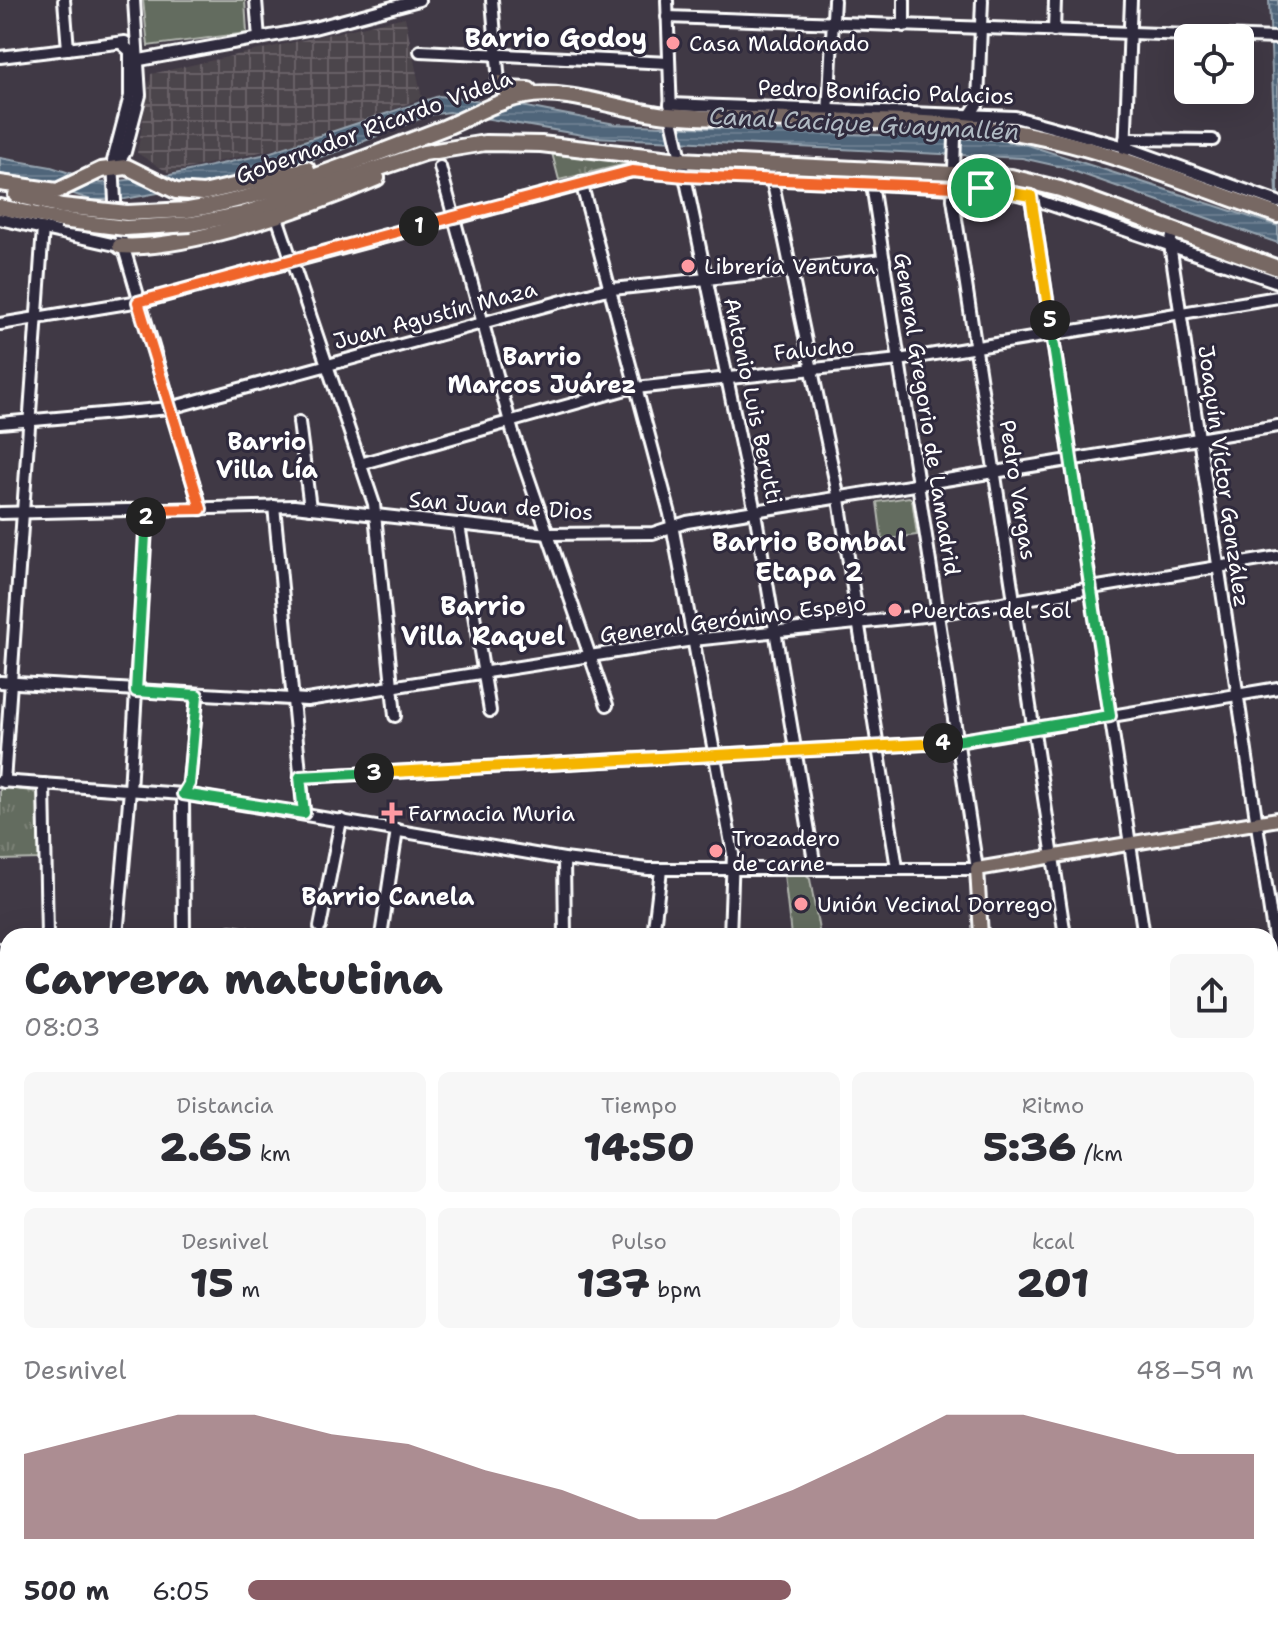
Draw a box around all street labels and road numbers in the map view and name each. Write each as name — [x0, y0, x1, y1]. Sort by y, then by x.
street label: Gobernador Ricardo Videla — [232, 63, 516, 191]
street label: Pedro Bonifacio Palacios — [757, 73, 1015, 111]
street label: General Gregorio de Lamadrid — [887, 250, 967, 578]
street label: Juan Agustín Maza — [330, 274, 540, 356]
street label: Antonio Luis Berutti — [717, 295, 789, 507]
street label: Falucho — [772, 330, 856, 368]
street label: Joaquín Víctor González — [1191, 343, 1257, 609]
street label: Pedro Vargas — [993, 418, 1043, 562]
street label: San Juan de Dios — [408, 485, 594, 527]
street label: General Gerónimo Espejo — [598, 588, 868, 650]

